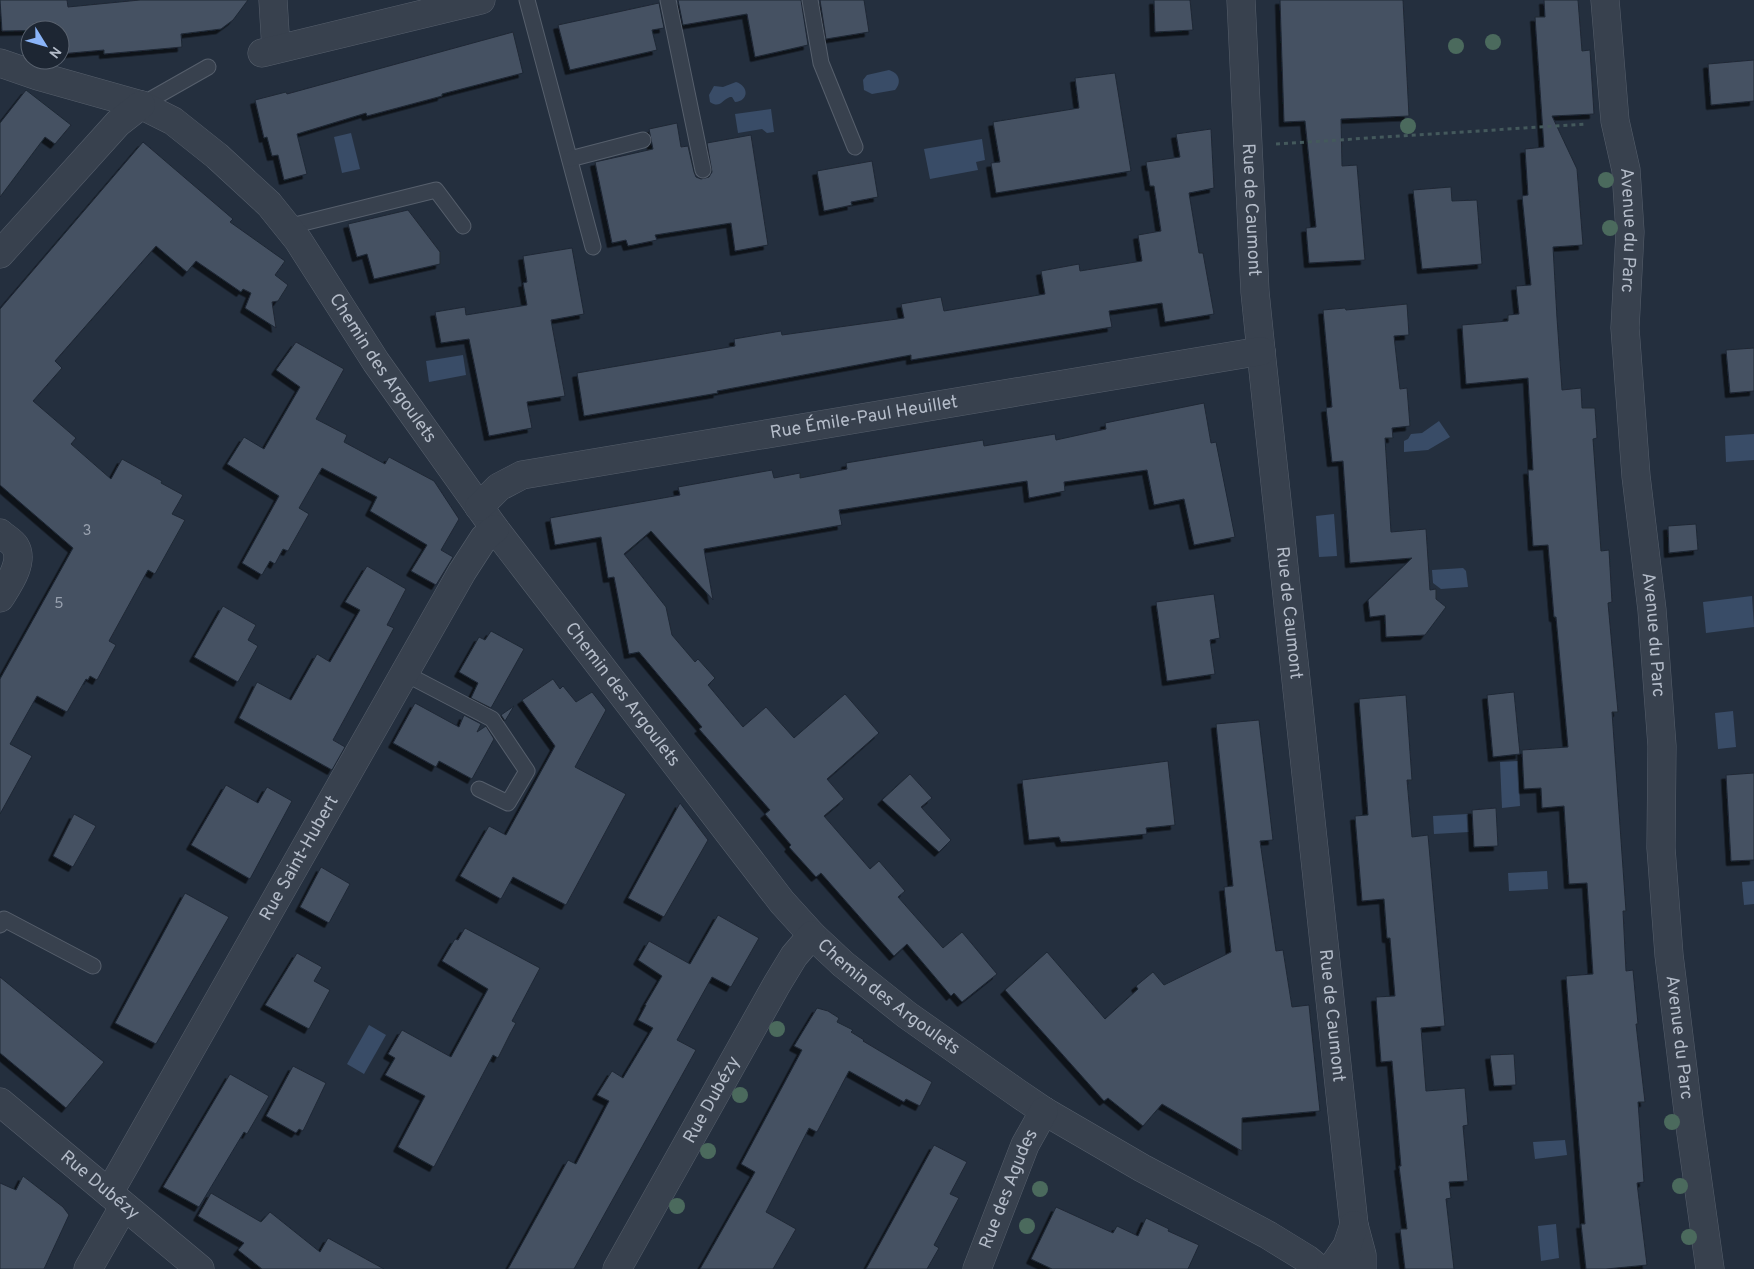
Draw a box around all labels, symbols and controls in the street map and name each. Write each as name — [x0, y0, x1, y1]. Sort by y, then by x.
north arrow — [20, 20, 70, 70]
text: N — [44, 43, 64, 61]
street label: Rue de Caumont — [1236, 143, 1266, 277]
street label: Avenue du Parc — [1614, 167, 1641, 293]
street label: Chemin des Argoulets — [324, 289, 442, 448]
street label: Rue Émile-Paul Heuillet — [768, 391, 960, 445]
house number: 3 — [82, 522, 92, 541]
street label: Rue de Caumont — [1270, 545, 1307, 680]
street label: Avenue du Parc — [1636, 571, 1670, 698]
house number: 5 — [54, 595, 64, 614]
street label: Chemin des Argoulets — [560, 618, 685, 771]
street label: Rue Saint-Hubert — [255, 792, 344, 925]
street label: Chemin des Argoulets — [812, 934, 965, 1060]
street label: Rue de Caumont — [1313, 948, 1350, 1083]
street label: Avenue du Parc — [1660, 974, 1698, 1101]
street label: Rue Dubézy — [678, 1052, 746, 1148]
street label: Rue des Agudes — [974, 1125, 1043, 1252]
street label: Rue Dubézy — [55, 1146, 144, 1225]

